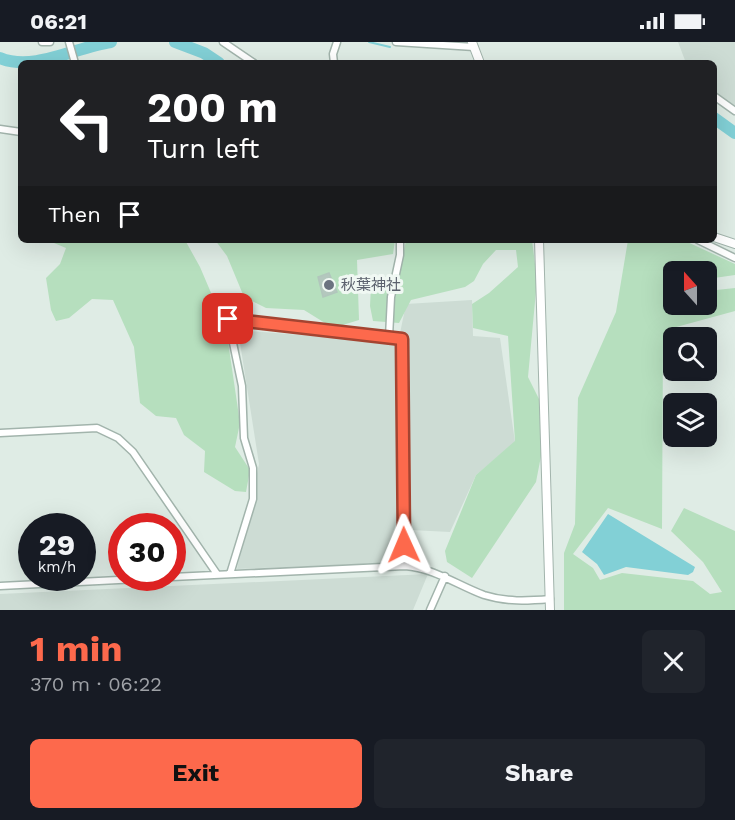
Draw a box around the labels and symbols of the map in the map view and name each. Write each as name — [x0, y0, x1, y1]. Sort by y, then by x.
north arrow — [663, 261, 717, 315]
place label: 秋葉神社 — [341, 276, 401, 294]
marker: 秋葉神社 — [322, 278, 336, 292]
pin — [202, 293, 253, 344]
speed limit sign: 30 — [108, 513, 186, 591]
position arrow — [372, 513, 436, 577]

